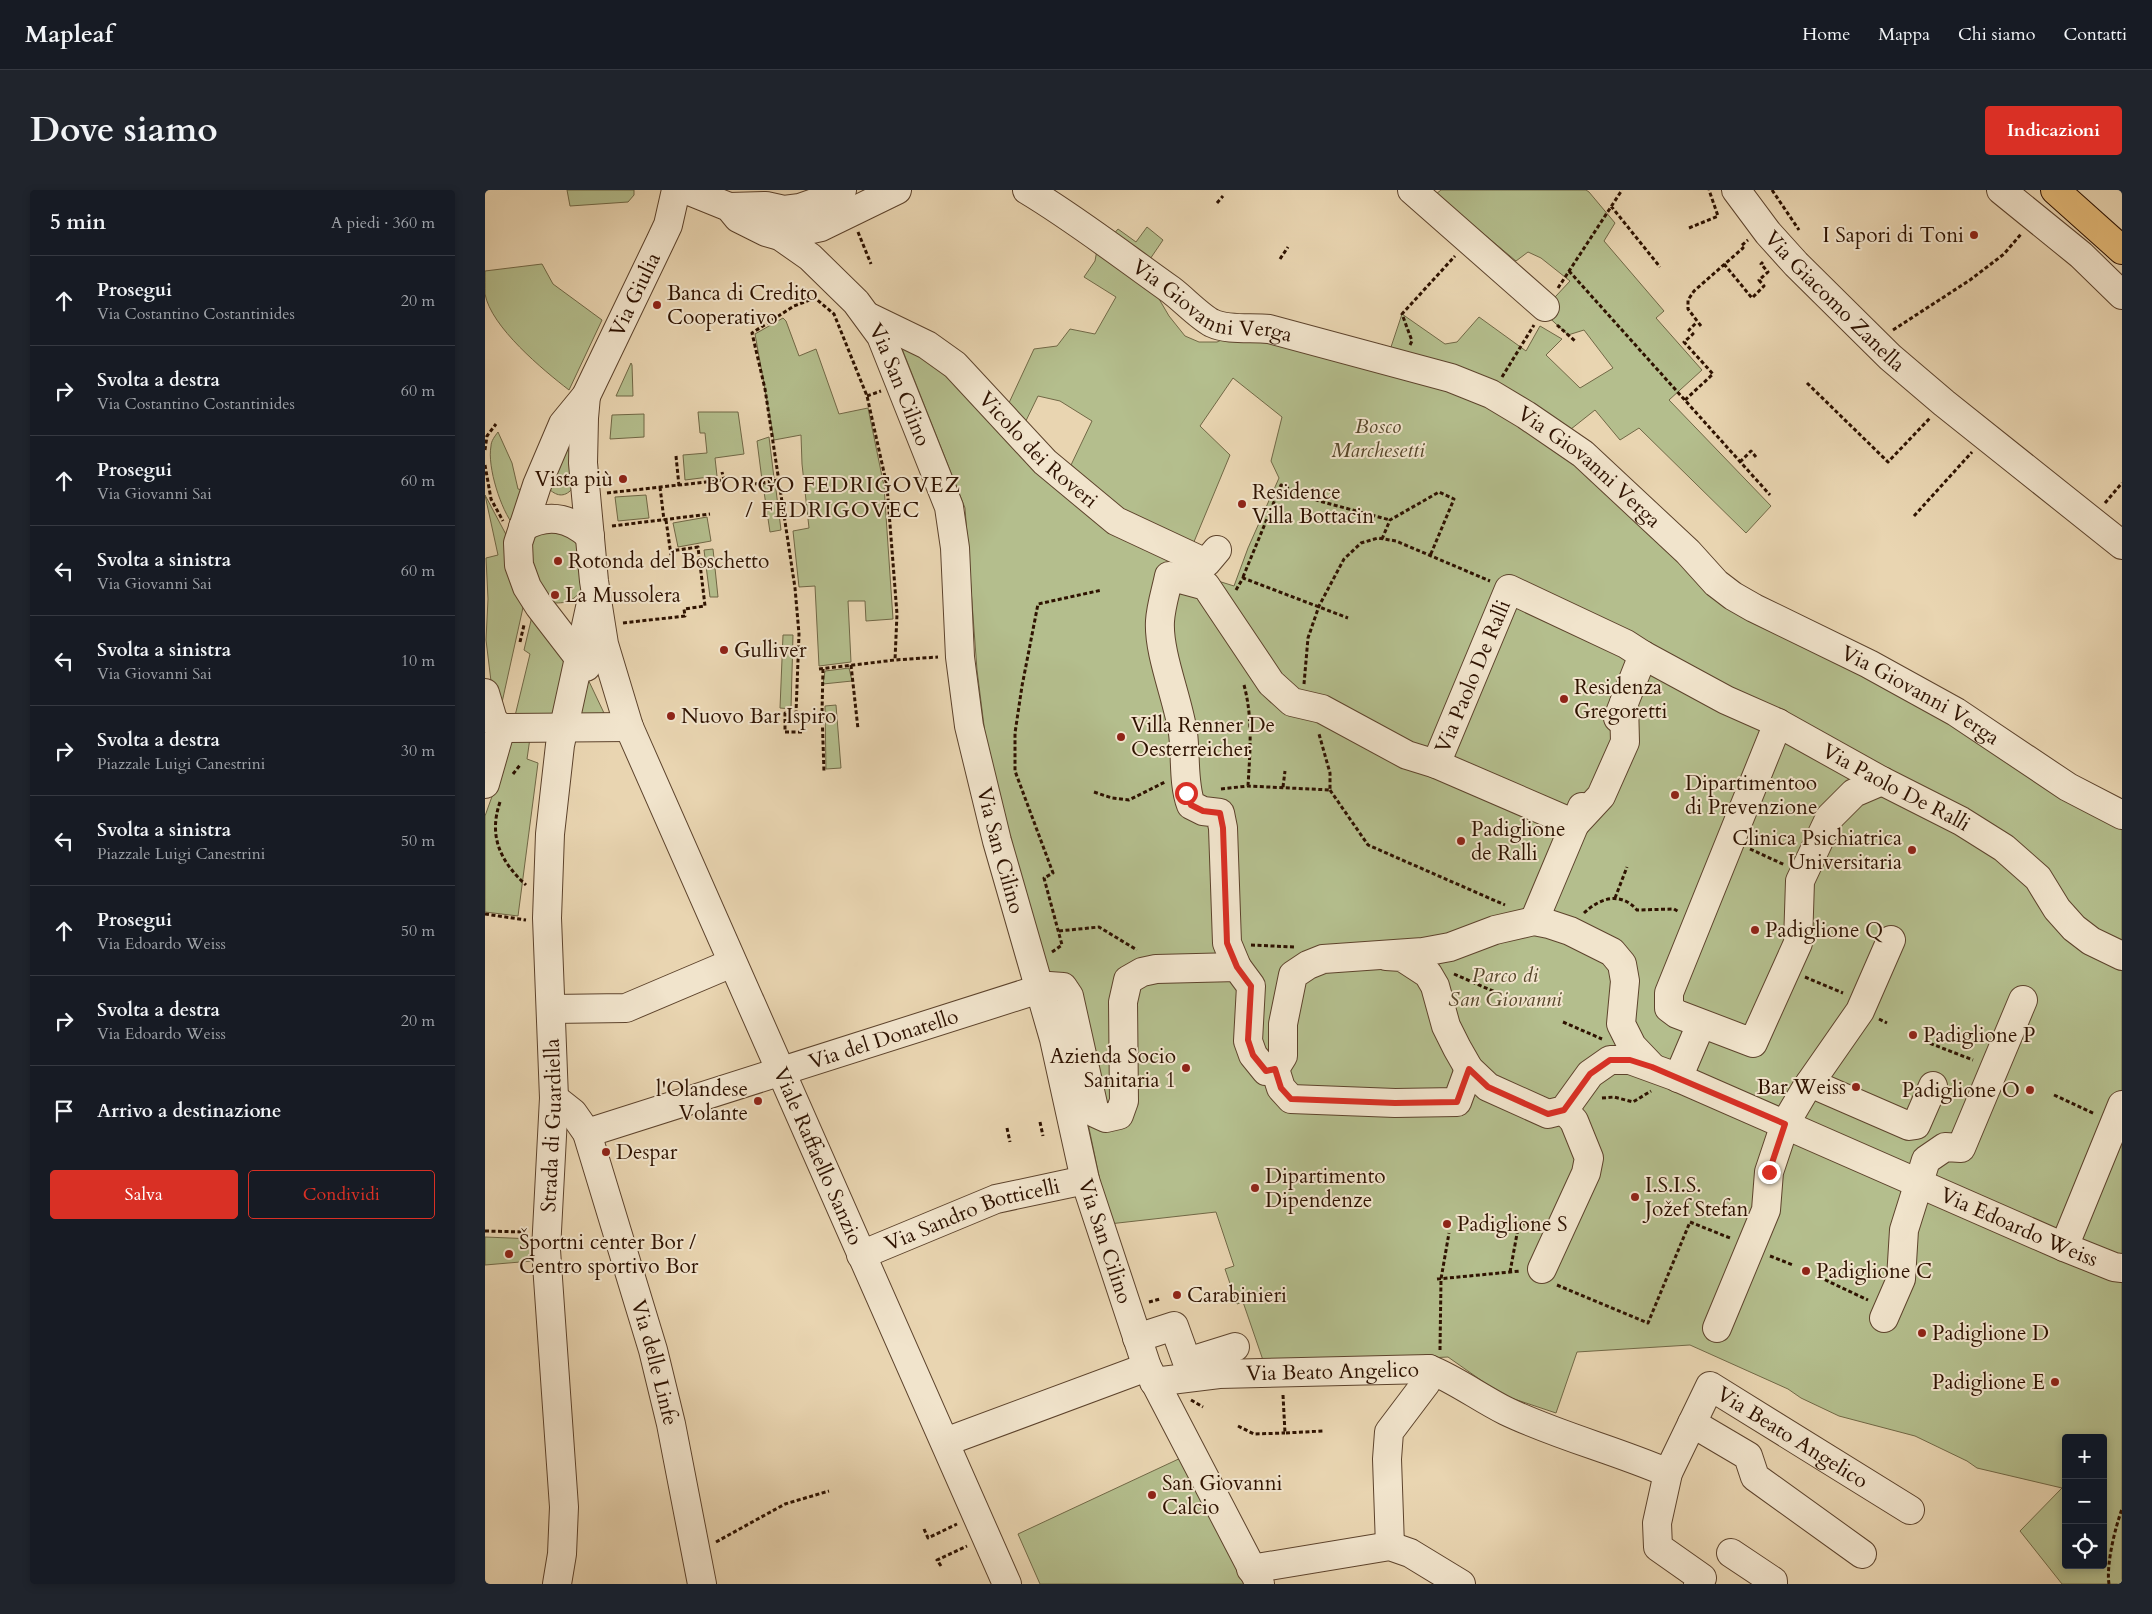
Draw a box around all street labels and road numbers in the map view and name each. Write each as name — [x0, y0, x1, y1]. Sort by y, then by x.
street label: Via Giacomo Zanella — [1758, 224, 1911, 378]
street label: Via Giulia — [602, 248, 667, 342]
street label: Via Giovanni Verga — [1126, 252, 1295, 349]
street label: Via San Cilino — [862, 317, 938, 450]
street label: Vicolo dei Roveri — [972, 385, 1104, 515]
street label: Via Giovanni Verga — [1512, 399, 1668, 534]
street label: Via Paolo De Ralli — [1428, 595, 1518, 757]
street label: Via Giovanni Verga — [1836, 638, 2005, 752]
street label: Via Paolo De Ralli — [1817, 736, 1976, 838]
street label: Via San Cilino — [970, 784, 1032, 917]
street label: Via del Donatello — [805, 1001, 962, 1076]
street label: Strada di Guardiella — [534, 1038, 569, 1213]
street label: Viale Raffaello Sanzio — [766, 1062, 870, 1250]
street label: Via Sandro Botticelli — [880, 1171, 1063, 1258]
street label: Via San Cilino — [1071, 1175, 1139, 1307]
street label: Via Edoardo Weiss — [1936, 1180, 2102, 1274]
street label: Via delle Linfe — [624, 1296, 685, 1428]
street label: Via Beato Angelico — [1246, 1355, 1419, 1388]
street label: Via Beato Angelico — [1711, 1379, 1874, 1495]

